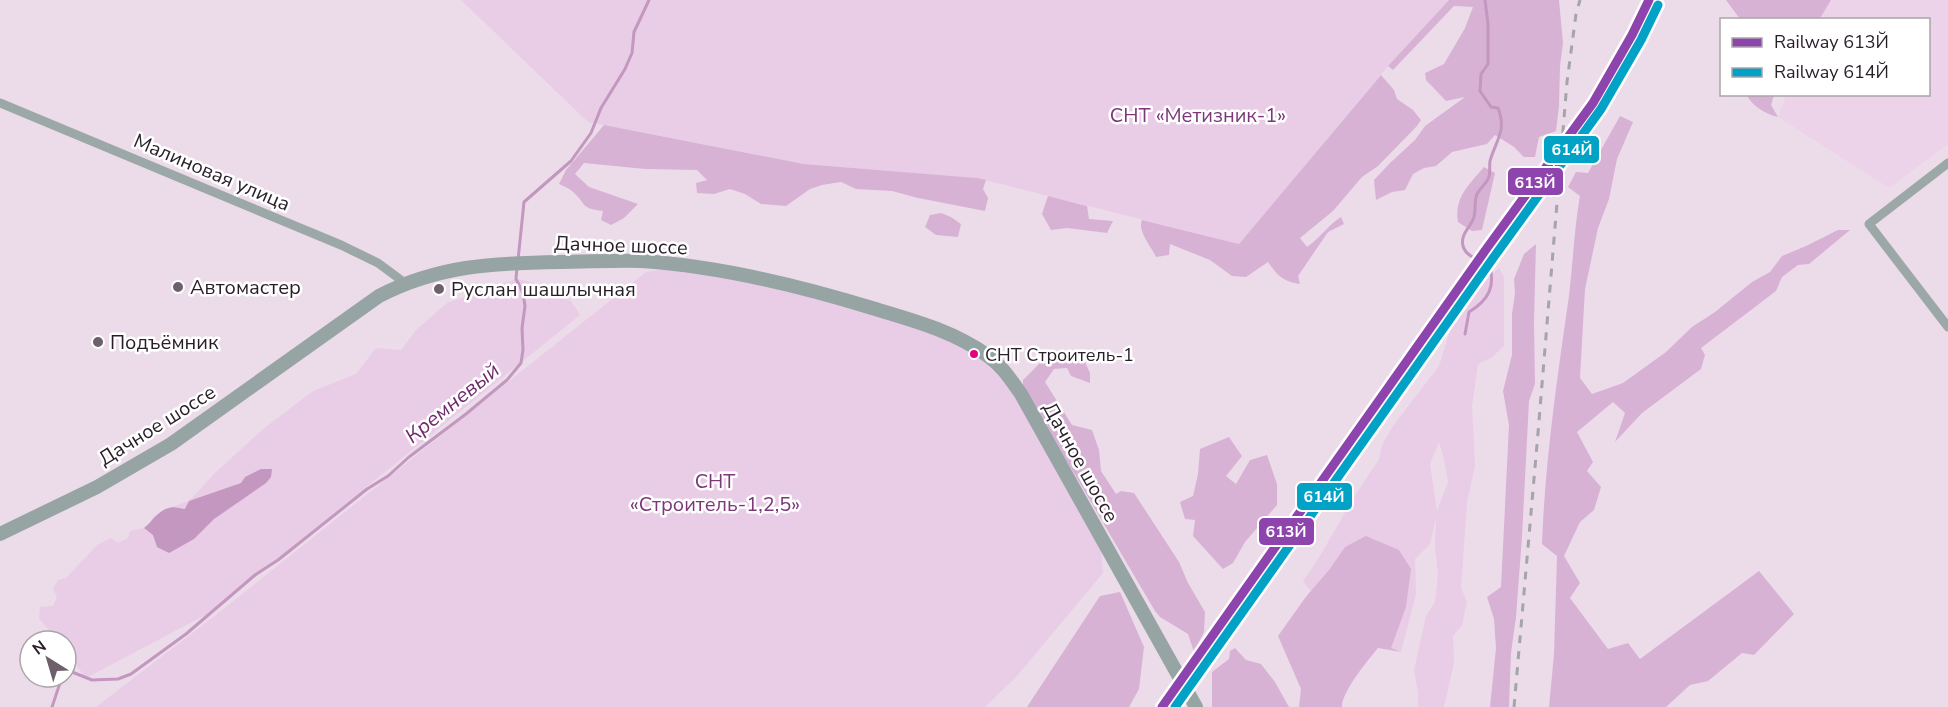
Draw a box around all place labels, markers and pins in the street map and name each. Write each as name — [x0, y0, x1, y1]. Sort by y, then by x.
place label: Автомастер — [190, 274, 301, 301]
place label: Руслан шашлычная — [451, 276, 636, 303]
marker: Автомастер — [171, 280, 185, 294]
marker: Руслан шашлычная — [432, 282, 446, 296]
place label: Подъёмник — [110, 329, 219, 356]
marker: Подъёмник — [91, 335, 105, 349]
place label: СНТ Строитель-1 — [985, 343, 1134, 367]
marker: СНТ Строитель-1 — [968, 348, 980, 360]

